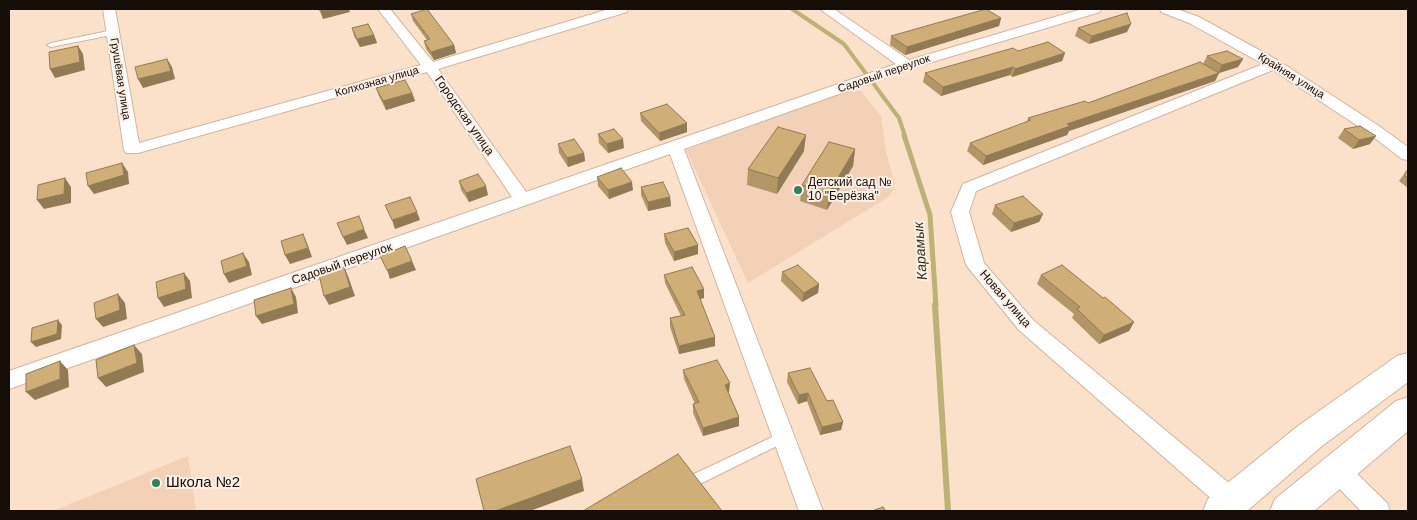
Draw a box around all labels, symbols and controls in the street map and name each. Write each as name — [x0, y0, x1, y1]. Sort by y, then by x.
street label: Грушёвая улица — [107, 37, 133, 121]
street label: Крайняя улица — [1255, 50, 1327, 102]
street label: Садовый переулок — [836, 52, 932, 96]
street label: Колхозная улица — [334, 64, 420, 100]
street label: Городская улица — [431, 74, 497, 158]
place label: Детский сад № 10 "Берёзка" — [808, 176, 892, 204]
marker: Детский сад № 10 "Берёзка" — [792, 184, 804, 196]
water label: Карамык — [911, 221, 931, 281]
street label: Садовый переулок — [290, 240, 394, 288]
street label: Новая улица — [976, 267, 1034, 331]
place label: Школа №2 — [166, 474, 240, 492]
marker: Школа №2 — [150, 477, 162, 489]

